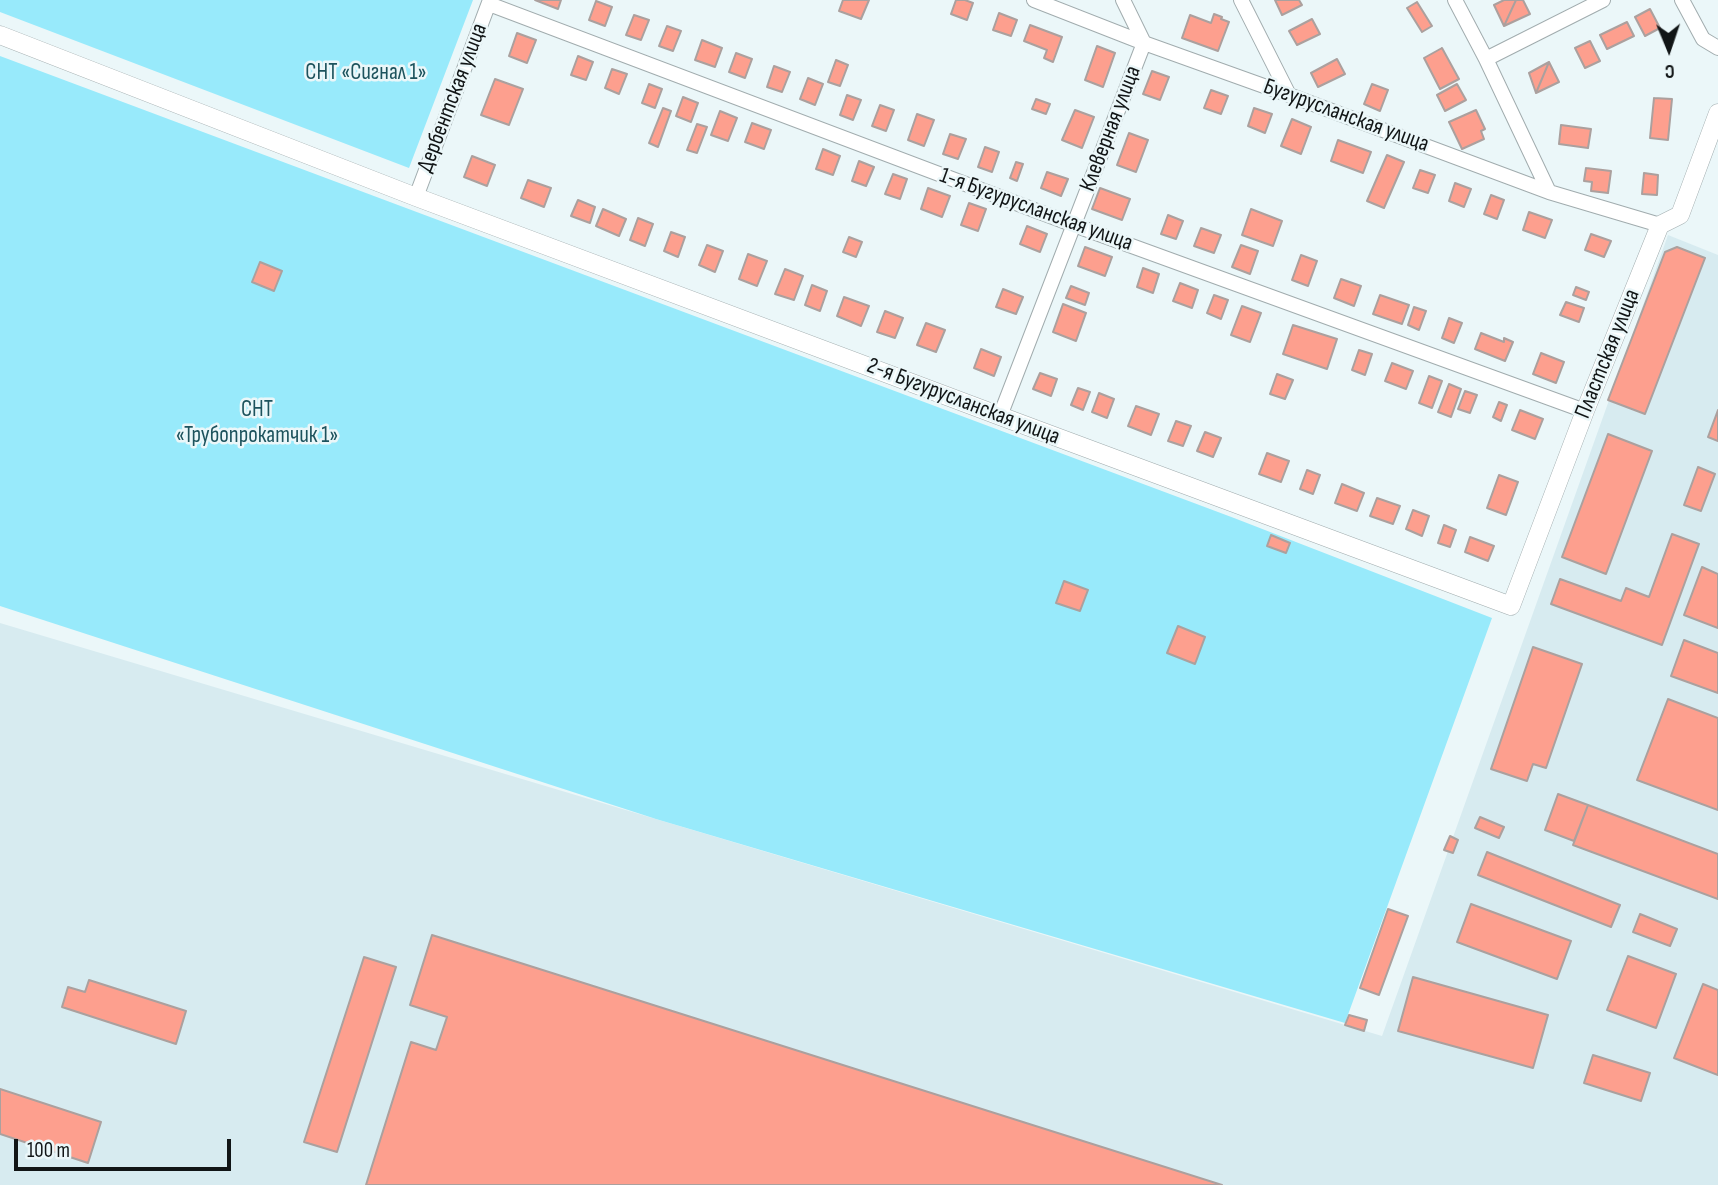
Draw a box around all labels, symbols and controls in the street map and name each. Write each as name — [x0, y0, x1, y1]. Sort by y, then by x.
north arrow — [1634, 14, 1704, 84]
street label: Дербентская улица — [412, 20, 494, 176]
park label: СНТ «Сигнал 1» — [305, 59, 427, 87]
text: С — [1664, 59, 1675, 82]
street label: Клеверная улица — [1074, 62, 1148, 196]
street label: Бугурусланская улица — [1259, 73, 1433, 159]
street label: 1-я Бугурусланская улица — [936, 162, 1136, 258]
street label: Пластская улица — [1570, 285, 1646, 423]
street label: 2-я Бугурусланская улица — [863, 352, 1063, 452]
park label: СНТ «Трубопрокатчик 1» — [176, 396, 338, 450]
scale bar — [18, 1126, 234, 1170]
text: 100 m — [27, 1138, 70, 1163]

